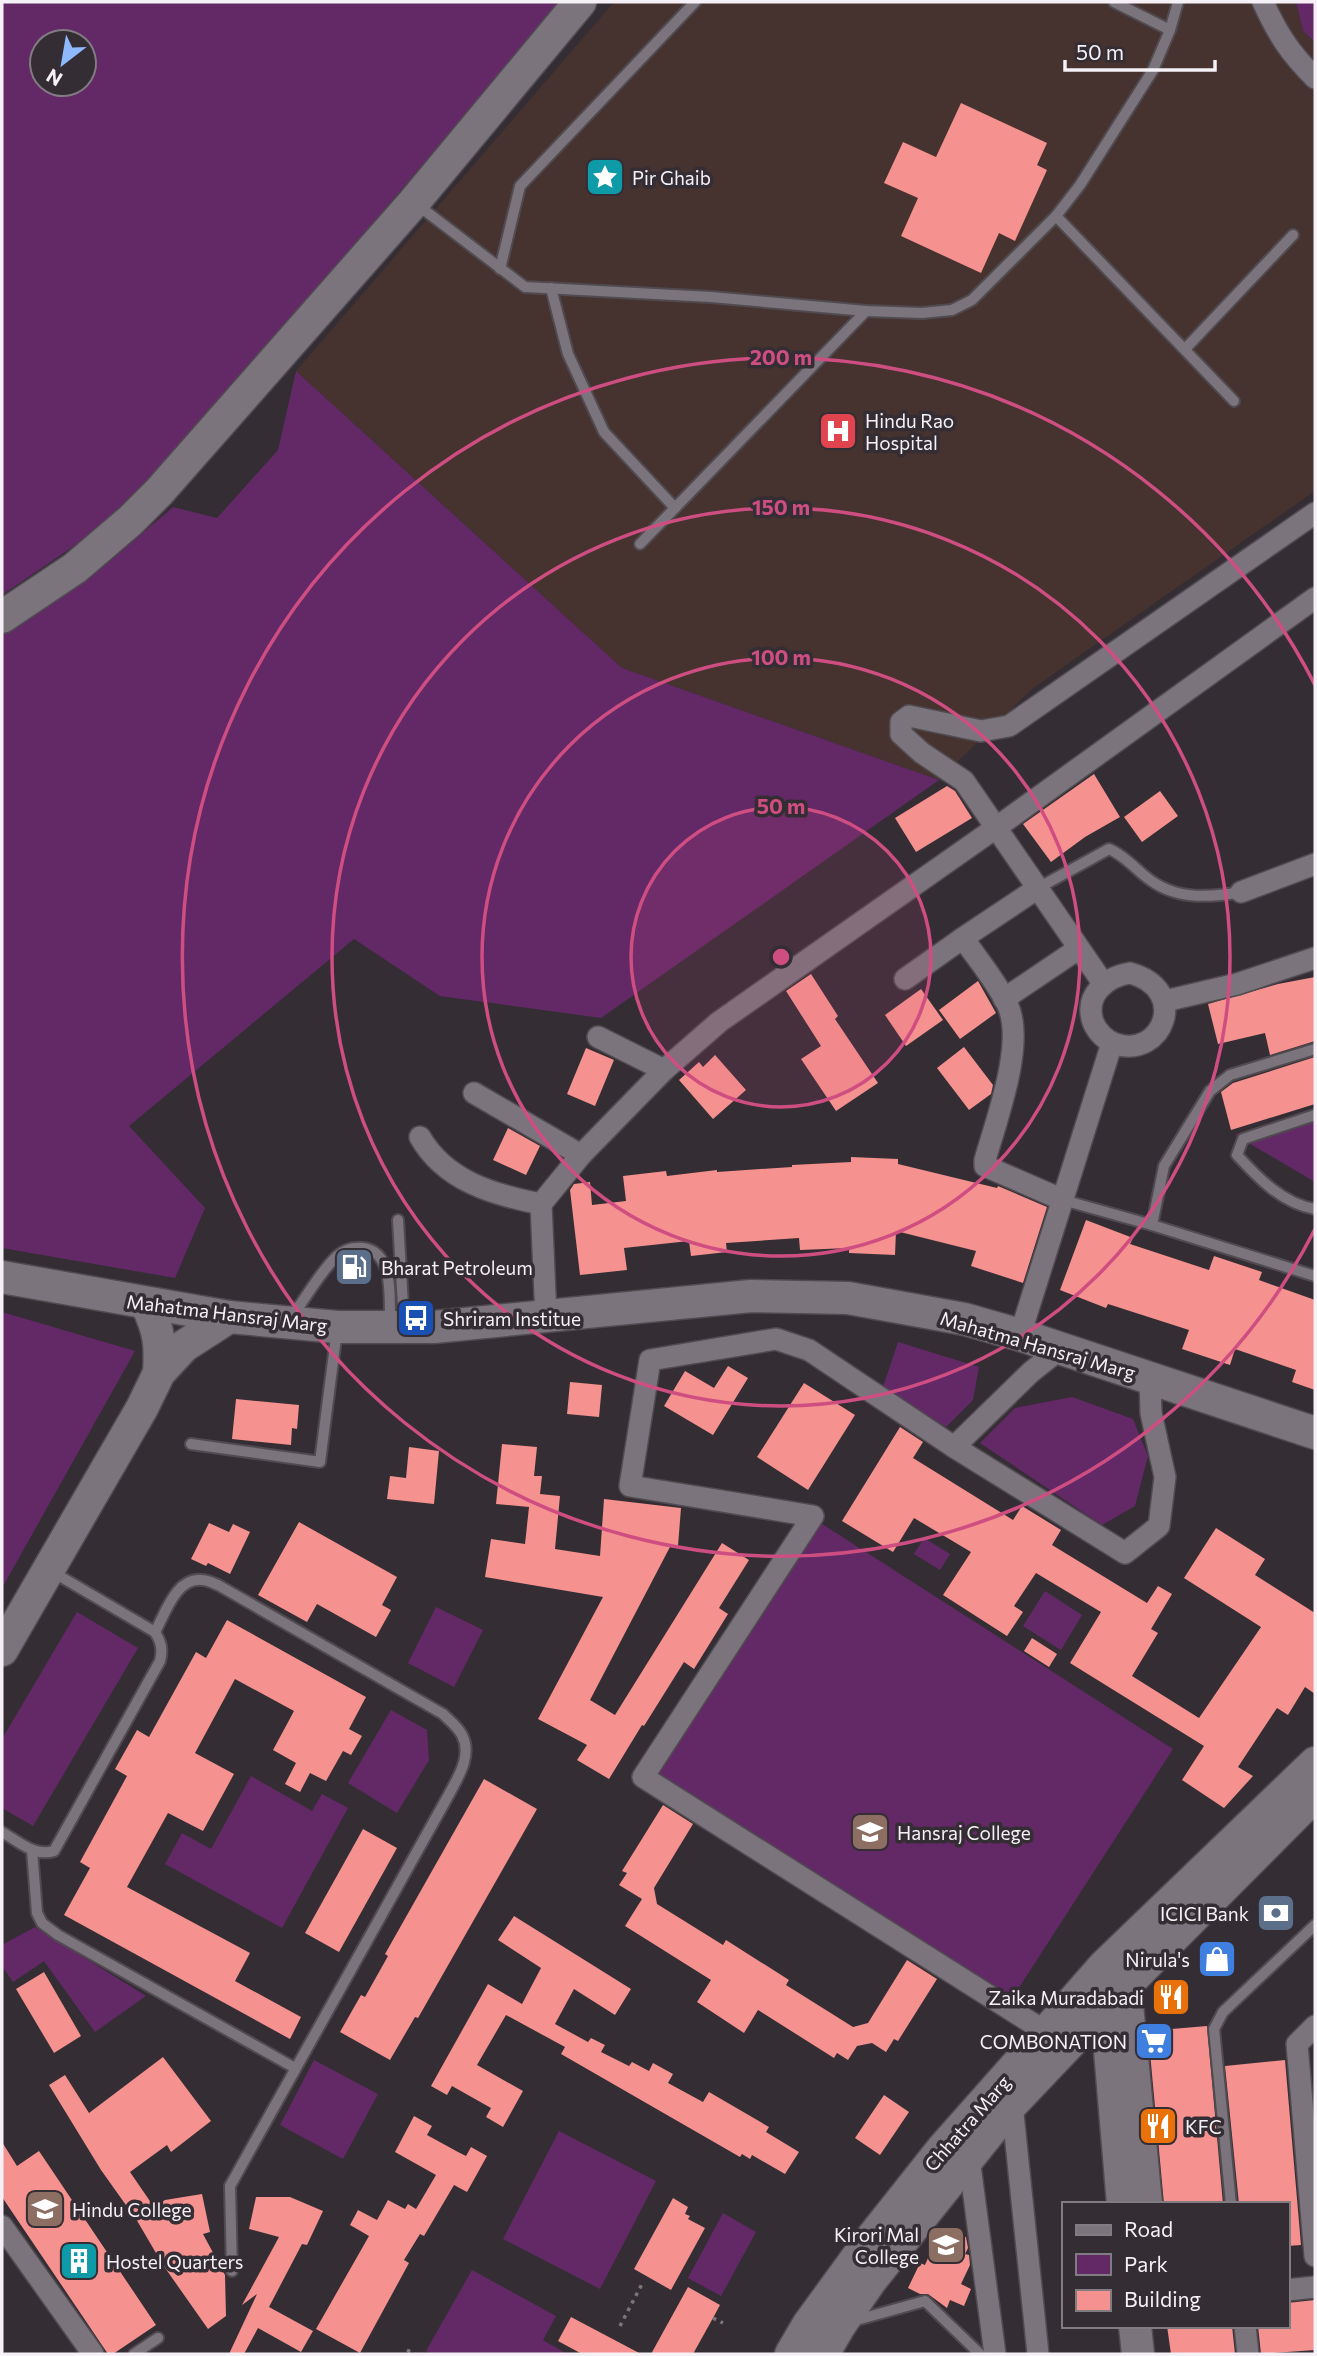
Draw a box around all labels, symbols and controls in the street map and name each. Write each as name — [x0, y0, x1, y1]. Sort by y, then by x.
north arrow — [28, 28, 98, 98]
scale bar — [1065, 28, 1216, 72]
text: 50 m — [1076, 39, 1124, 64]
text: N — [42, 64, 66, 92]
place icon: Pir Ghaib — [584, 156, 626, 198]
place label: Pir Ghaib — [632, 166, 711, 189]
text: 200 m — [750, 344, 812, 369]
place label: Hindu Rao Hospital — [865, 409, 954, 454]
hospital icon: Hindu Rao Hospital — [817, 410, 859, 452]
text: 150 m — [752, 494, 810, 519]
text: 100 m — [751, 644, 811, 669]
text: 50 m — [757, 793, 805, 818]
centre of rings — [769, 945, 793, 969]
fuel station icon: Bharat Petroleum — [333, 1246, 375, 1288]
place label: Bharat Petroleum — [381, 1256, 533, 1279]
street label: Mahatma Hansraj Marg — [125, 1289, 329, 1337]
bus stop icon: Shriram Institue — [395, 1297, 437, 1339]
street label: Mahatma Hansraj Marg — [938, 1306, 1138, 1384]
place label: Shriram Institue — [443, 1307, 581, 1330]
school or university icon: Hansraj College — [849, 1811, 891, 1853]
place label: Hansraj College — [897, 1821, 1031, 1844]
bank icon: ICICI Bank — [1255, 1892, 1297, 1934]
place label: ICICI Bank — [1160, 1902, 1249, 1925]
shop icon: Nirula's — [1196, 1938, 1238, 1980]
place label: Nirula's — [1125, 1948, 1190, 1971]
restaurant icon: Zaika Muradabadi — [1150, 1976, 1192, 2018]
place label: Zaika Muradabadi — [989, 1986, 1144, 2009]
supermarket icon: COMBONATION — [1133, 2020, 1175, 2062]
place label: COMBONATION — [980, 2030, 1127, 2053]
street label: Chhatra Marg — [919, 2070, 1015, 2176]
restaurant icon: KFC — [1137, 2105, 1179, 2147]
place label: KFC — [1185, 2115, 1222, 2138]
school or university icon: Hindu College — [24, 2188, 66, 2230]
place label: Hindu College — [72, 2198, 191, 2221]
legend — [1062, 2202, 1289, 2328]
text: Road — [1124, 2216, 1173, 2241]
place label: Kirori Mal College — [834, 2223, 919, 2268]
school or university icon: Kirori Mal College — [925, 2224, 967, 2266]
building icon: Hostel Quarters — [58, 2240, 100, 2282]
place label: Hostel Quarters — [106, 2250, 243, 2273]
text: Park — [1124, 2251, 1168, 2276]
text: Building — [1124, 2286, 1201, 2311]

